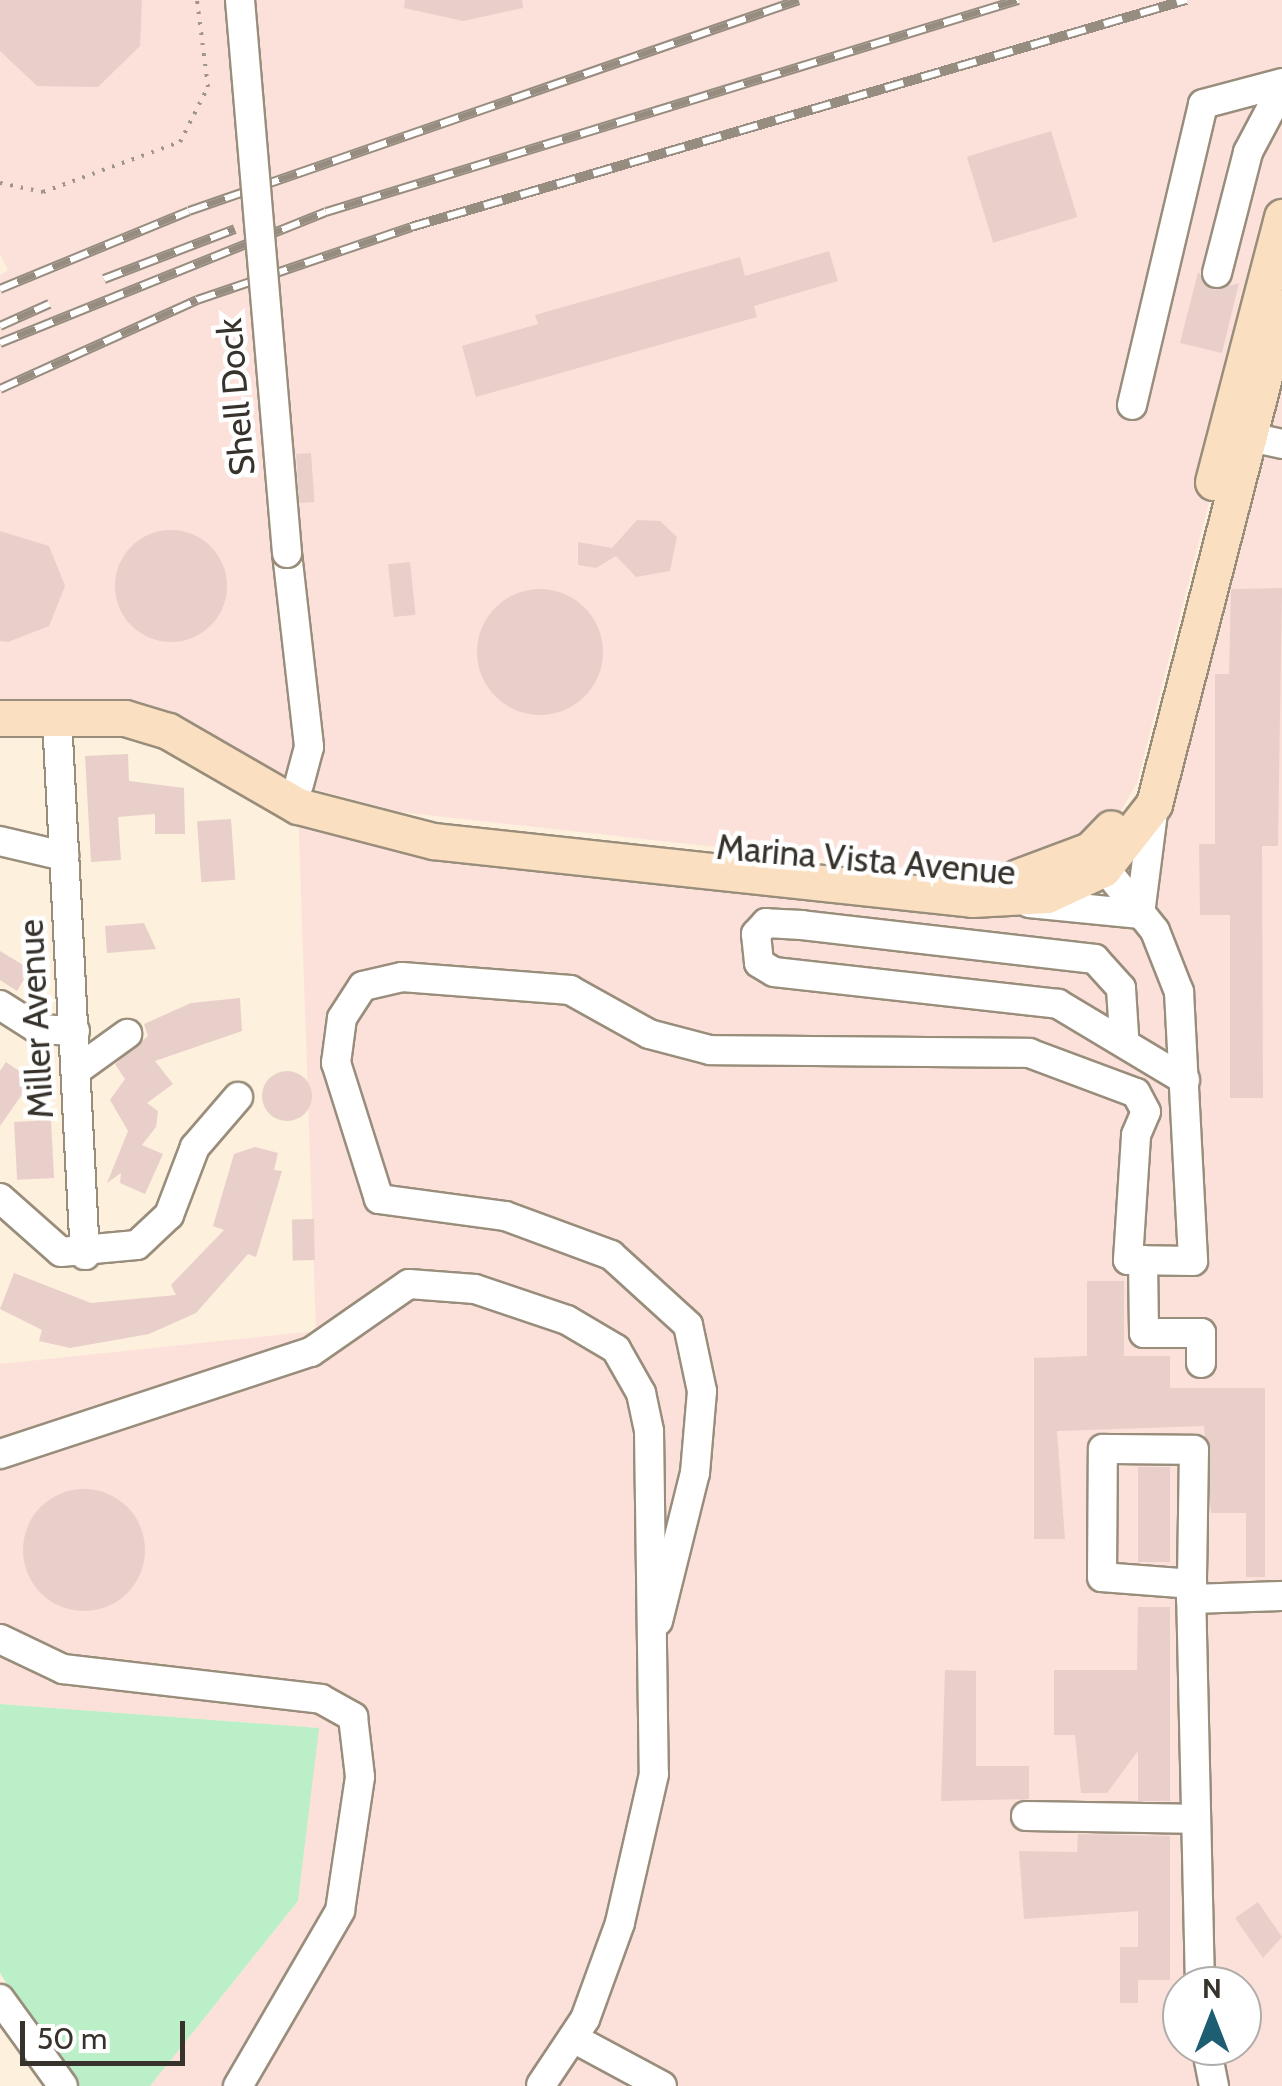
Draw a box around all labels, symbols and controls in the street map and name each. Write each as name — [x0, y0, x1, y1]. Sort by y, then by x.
street label: Shell Dock — [208, 317, 264, 477]
street label: Marina Vista Avenue — [715, 826, 1017, 894]
street label: Miller Avenue — [10, 918, 62, 1120]
north arrow — [1162, 1966, 1262, 2066]
text: N — [1202, 1971, 1222, 2005]
scale bar — [25, 2001, 190, 2063]
text: 50 m — [37, 2020, 107, 2057]

